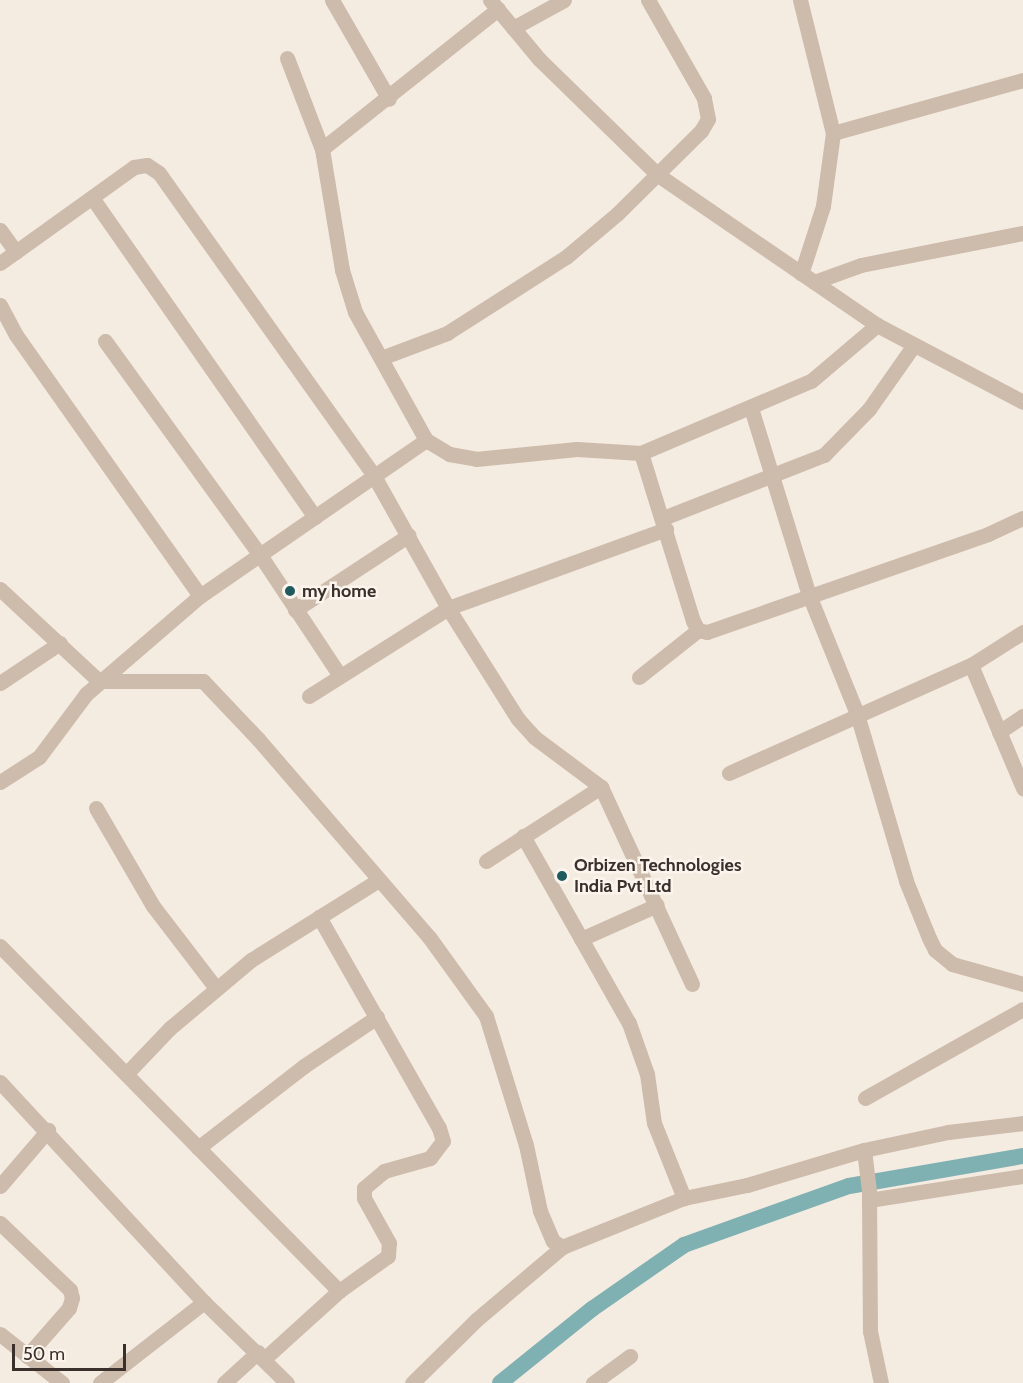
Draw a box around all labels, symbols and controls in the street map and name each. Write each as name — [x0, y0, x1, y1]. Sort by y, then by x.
place label: my home — [302, 580, 376, 602]
marker: my home — [283, 584, 297, 598]
place label: Orbizen Technologies India Pvt Ltd — [574, 855, 741, 898]
marker: Orbizen Technologies India Pvt Ltd — [555, 869, 569, 883]
scale bar — [15, 1332, 129, 1370]
text: 50 m — [23, 1343, 65, 1365]

